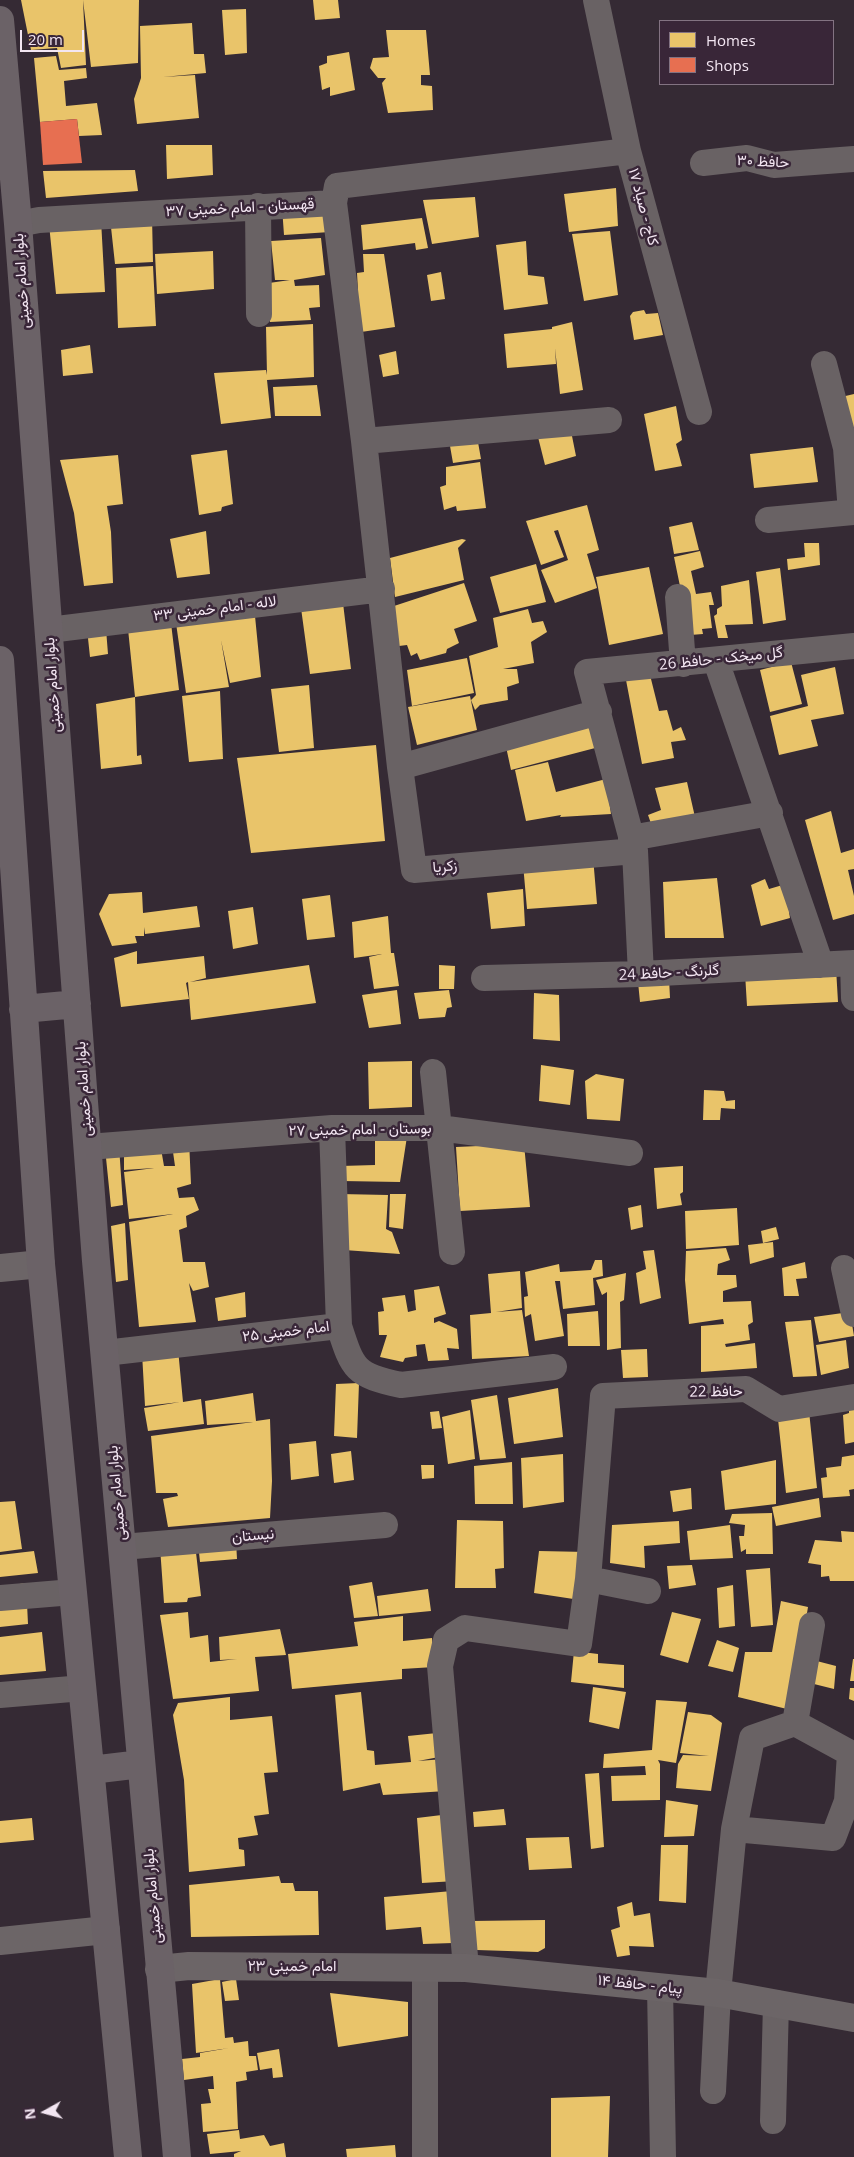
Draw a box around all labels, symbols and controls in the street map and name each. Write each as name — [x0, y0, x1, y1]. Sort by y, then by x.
scale bar — [22, 20, 86, 52]
legend — [659, 20, 834, 85]
text: 20 m — [28, 29, 63, 49]
text: Homes — [706, 30, 756, 50]
text: Shops — [706, 55, 749, 75]
street label: حافظ ۳۰ — [736, 152, 790, 172]
street label: کاج - صیاد ۱۷ — [624, 166, 662, 248]
street label: قهستان - امام خمینی ۳۷ — [165, 195, 315, 221]
street label: بلوار امام خمینی — [10, 233, 34, 329]
street label: لاله - امام خمینی ۳۳ — [152, 593, 278, 625]
street label: بلوار امام خمینی — [41, 637, 65, 733]
street label: گل میخک - حافظ 26 — [658, 644, 784, 674]
street label: زکریا — [432, 857, 458, 877]
street label: گلرنگ - حافظ 24 — [618, 961, 720, 985]
street label: بلوار امام خمینی — [72, 1041, 96, 1137]
street label: بوستان - امام خمینی ۲۷ — [288, 1120, 432, 1140]
street label: امام خمینی ۲۵ — [241, 1318, 331, 1346]
street label: حافظ 22 — [689, 1383, 743, 1401]
street label: بلوار امام خمینی — [104, 1445, 130, 1541]
street label: نیستان — [231, 1525, 275, 1547]
street label: بلوار امام خمینی — [140, 1848, 166, 1944]
street label: امام خمینی ۲۳ — [248, 1958, 336, 1976]
street label: پیام - حافظ ۱۴ — [597, 1972, 683, 1998]
north arrow — [20, 2087, 70, 2137]
text: N — [19, 2107, 40, 2121]

